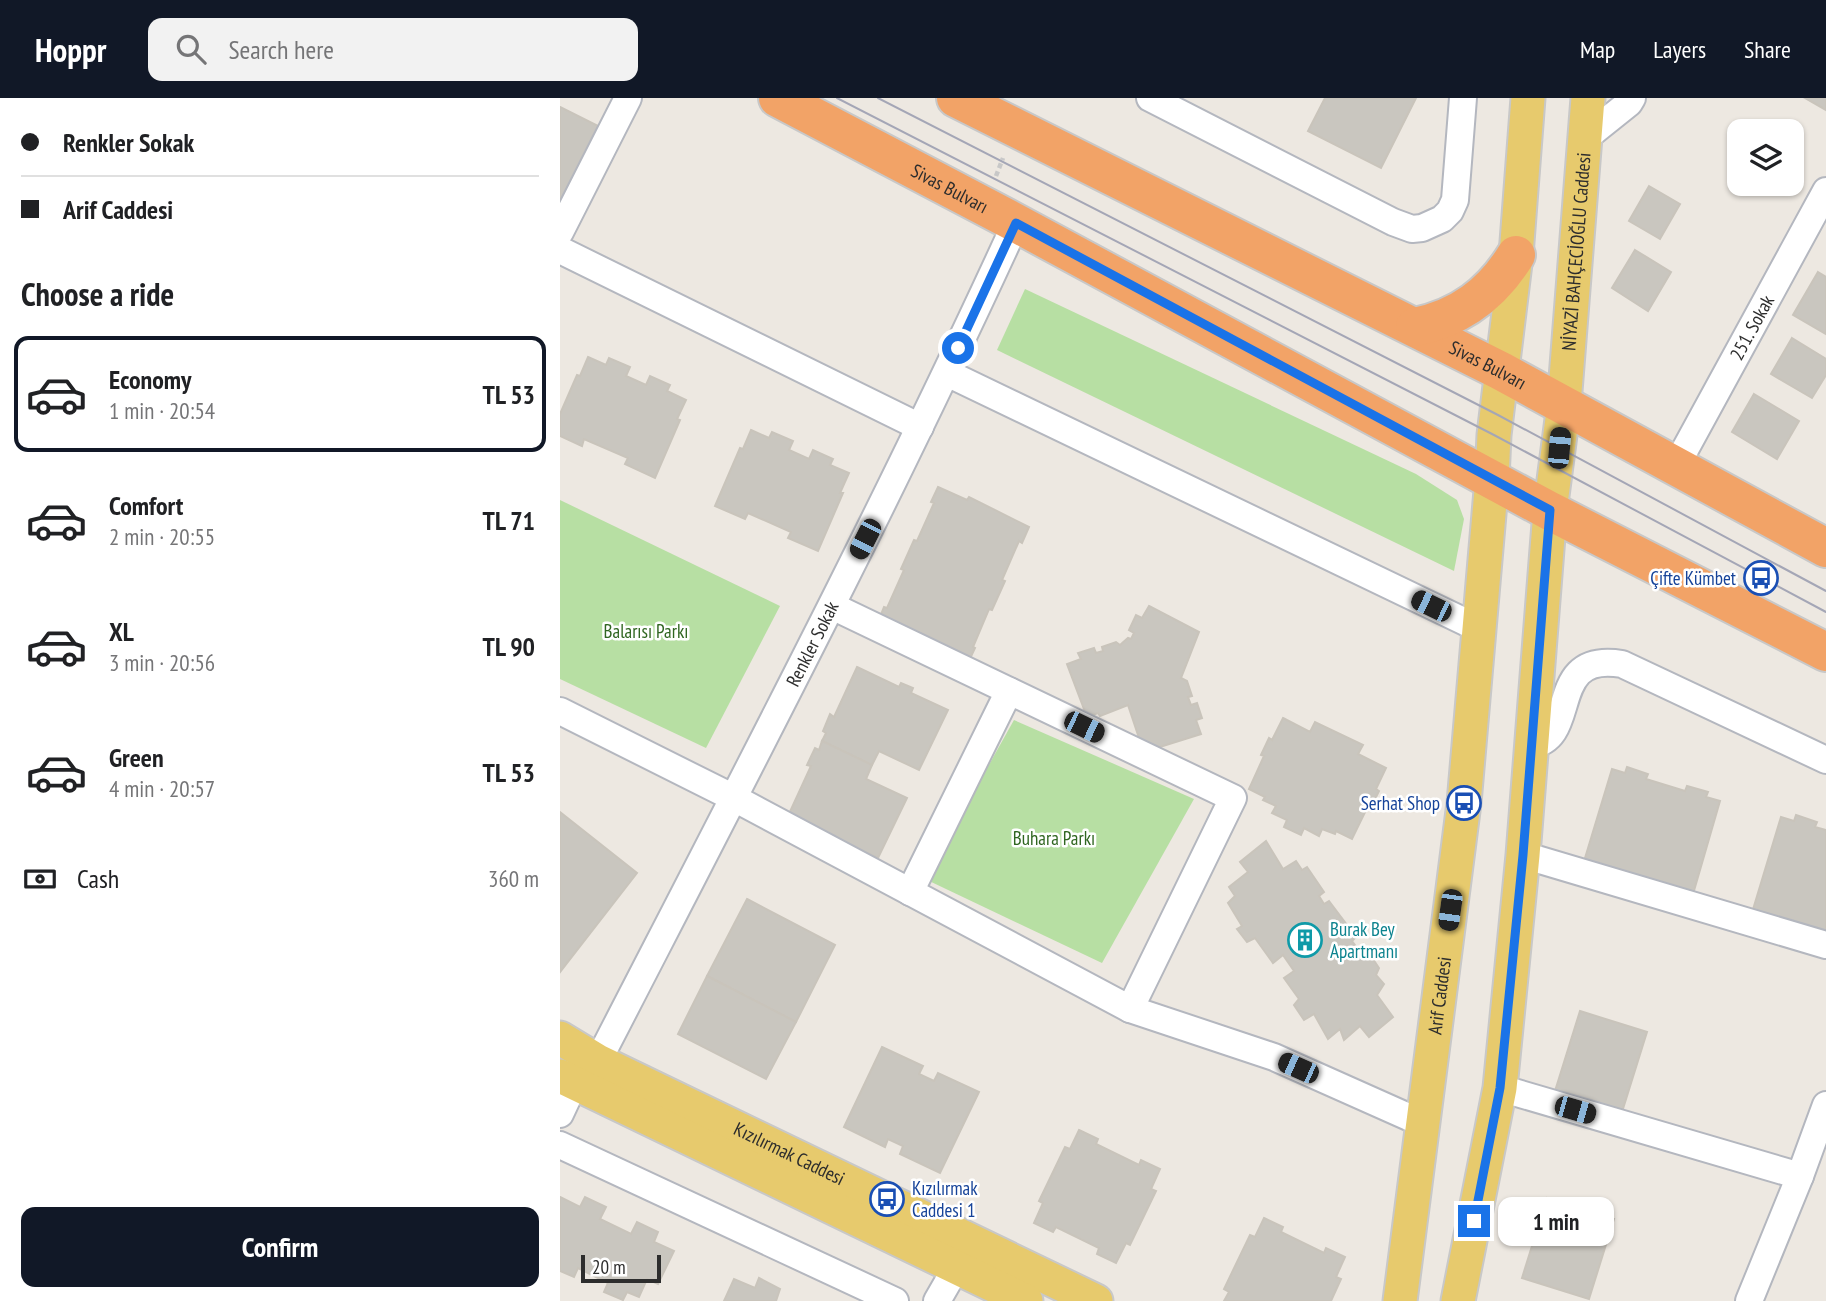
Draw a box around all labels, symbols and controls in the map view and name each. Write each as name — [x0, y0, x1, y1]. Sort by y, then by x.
search box — [148, 18, 638, 81]
text: Hoppr — [35, 28, 106, 71]
icon: search — [172, 30, 210, 68]
text: Search here — [228, 33, 334, 66]
text: Map — [1580, 34, 1615, 65]
text: Layers — [1653, 34, 1706, 65]
text: Share — [1744, 34, 1791, 65]
map controls — [1727, 119, 1804, 196]
button: layers — [1727, 119, 1804, 196]
text: Renkler Sokak — [63, 126, 194, 159]
street label: NİYAZİ BAHÇECİOĞLU Caddesi — [1556, 152, 1596, 352]
street label: Sivas Bulvarı — [907, 158, 992, 218]
text: Arif Caddesi — [63, 193, 173, 226]
text: Choose a ride — [21, 273, 174, 315]
street label: 251. Sokak — [1724, 290, 1779, 364]
route start — [942, 332, 974, 364]
street label: Sivas Bulvarı — [1445, 335, 1531, 395]
icon: car — [25, 363, 88, 426]
text: Economy — [109, 363, 191, 396]
text: TL 53 — [483, 378, 535, 411]
text: 1 min · 20:54 — [109, 396, 215, 425]
car — [1547, 426, 1572, 470]
icon: car — [25, 489, 88, 552]
text: Comfort — [109, 489, 183, 522]
text: TL 71 — [483, 504, 535, 537]
car — [847, 516, 884, 562]
text: 2 min · 20:55 — [109, 522, 215, 551]
bus stop icon: Çifte Kümbet — [1742, 559, 1780, 597]
place label: Çifte Kümbet — [1650, 566, 1737, 590]
car — [1408, 587, 1455, 625]
street label: Renkler Sokak — [781, 597, 844, 690]
icon: car — [25, 615, 88, 678]
text: XL — [109, 615, 134, 648]
park label: Balarısı Parkı — [604, 619, 688, 643]
text: TL 90 — [483, 630, 535, 663]
text: 3 min · 20:56 — [109, 648, 215, 677]
car — [1061, 708, 1108, 746]
icon: car — [25, 741, 88, 804]
text: Green — [109, 741, 164, 774]
text: TL 53 — [483, 756, 535, 789]
text: 4 min · 20:57 — [109, 774, 215, 803]
bus stop icon: Serhat Shop — [1445, 784, 1483, 822]
place label: Serhat Shop — [1361, 791, 1440, 815]
park label: Buhara Parkı — [1013, 826, 1095, 850]
icon: cash — [21, 860, 59, 898]
text: Cash — [77, 862, 119, 895]
text: 360 m — [488, 864, 539, 893]
car — [1437, 888, 1464, 932]
place label: Burak Bey Apartmanı — [1330, 917, 1398, 963]
building icon: Burak Bey Apartmanı — [1286, 921, 1324, 959]
street label: Arif Caddesi — [1422, 955, 1456, 1036]
car — [1275, 1050, 1322, 1086]
car — [1552, 1094, 1599, 1126]
street label: Kızılırmak Caddesi — [730, 1116, 849, 1190]
place label: Kızılırmak Caddesi 1 — [912, 1176, 978, 1222]
bus stop icon: Kızılırmak Caddesi 1 — [868, 1180, 906, 1218]
callout: 1 min — [1499, 1196, 1614, 1246]
route end — [1458, 1205, 1490, 1237]
button: Confirm — [21, 1207, 539, 1287]
text: 1 min — [1533, 1207, 1579, 1236]
scale bar — [581, 1252, 662, 1284]
text: 20 m — [592, 1255, 626, 1279]

